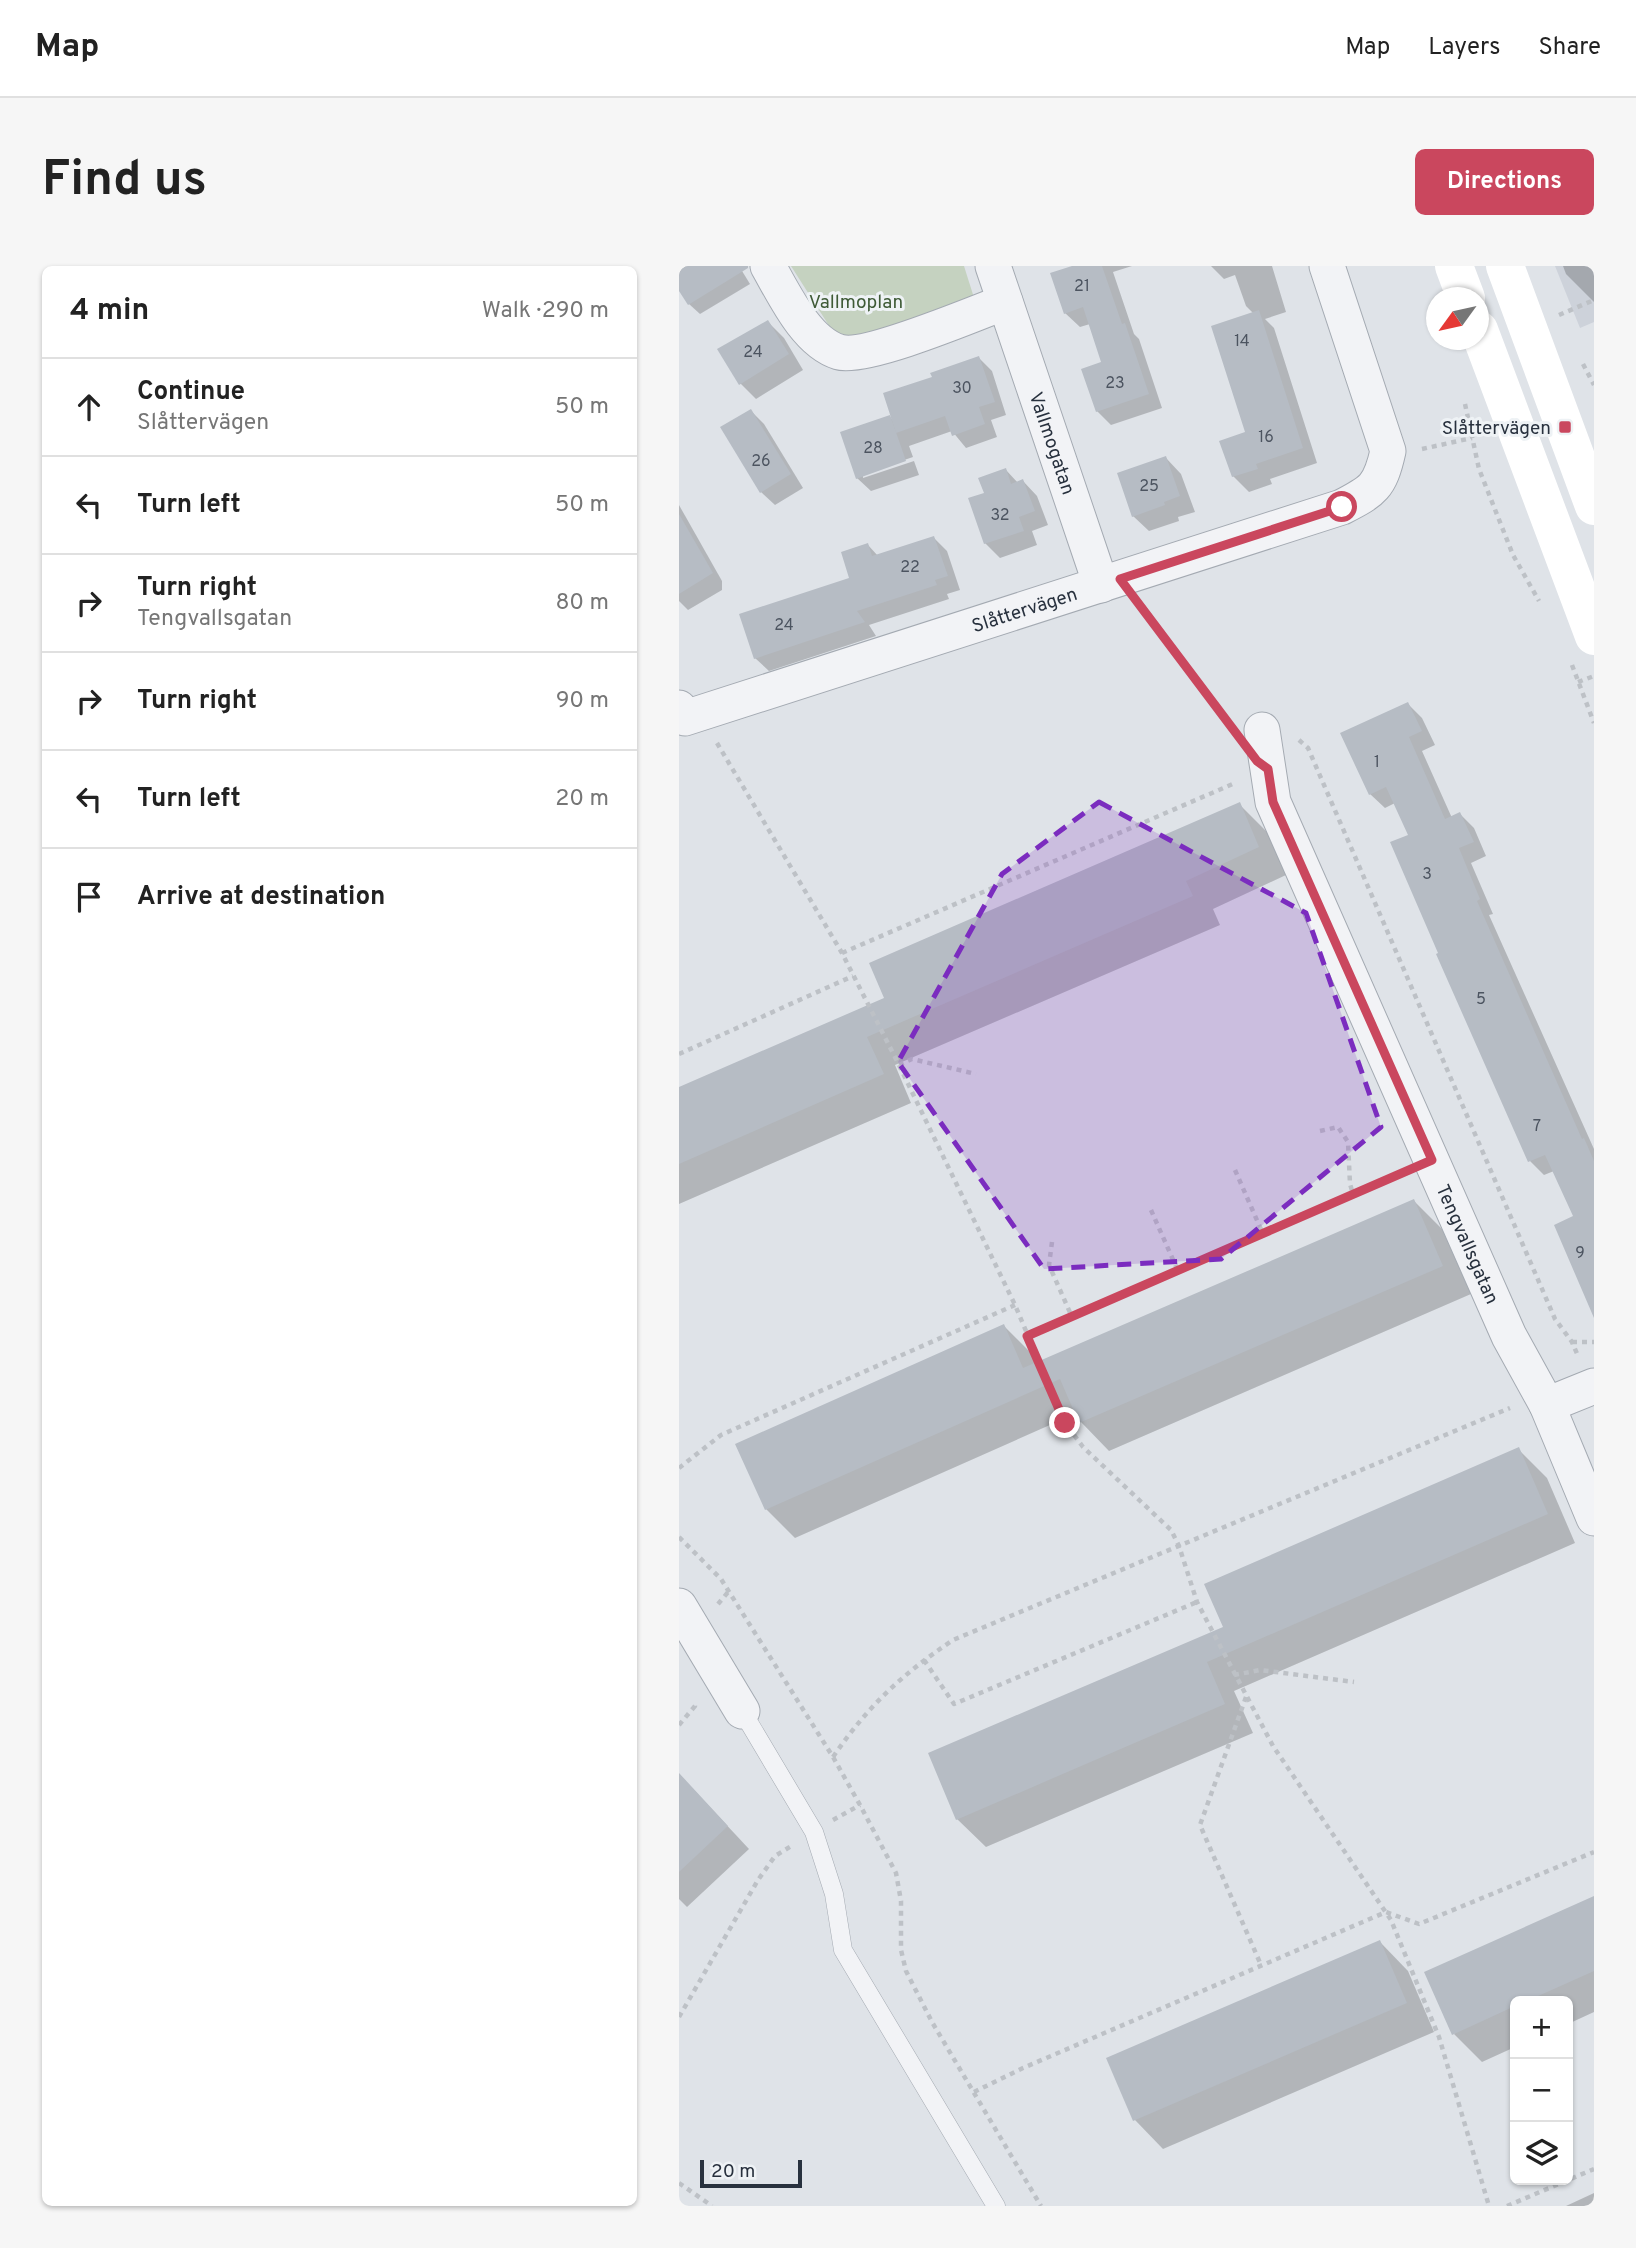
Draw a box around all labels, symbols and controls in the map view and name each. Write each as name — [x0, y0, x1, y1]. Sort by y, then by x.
text: Map — [35, 27, 99, 69]
text: Map — [1345, 33, 1390, 63]
text: Layers — [1428, 33, 1500, 63]
text: Share — [1538, 33, 1601, 63]
button: Directions — [1415, 149, 1594, 215]
text: Find us — [42, 151, 207, 213]
house number: 21 — [1074, 277, 1090, 297]
north arrow — [1426, 287, 1489, 350]
park label: Vallmoplan — [809, 291, 903, 315]
text: 4 min — [70, 293, 149, 330]
text: Walk · 290 m — [482, 297, 609, 326]
house number: 14 — [1234, 332, 1250, 352]
house number: 24 — [743, 343, 763, 363]
house number: 23 — [1105, 374, 1125, 394]
text: Continue — [137, 376, 245, 409]
house number: 30 — [952, 379, 972, 399]
icon: ahead — [70, 388, 108, 426]
street label: Vallmogatan — [1023, 389, 1080, 498]
text: 50 m — [555, 393, 609, 422]
text: Slåttervägen — [137, 409, 269, 438]
place label: Slåttervägen — [1442, 417, 1551, 441]
marker: Slåttervägen — [1557, 419, 1573, 435]
house number: 16 — [1258, 428, 1274, 448]
house number: 28 — [863, 439, 883, 459]
house number: 26 — [751, 452, 771, 472]
house number: 25 — [1139, 477, 1159, 497]
icon: left — [70, 486, 108, 524]
text: Turn left — [137, 489, 241, 522]
text: 50 m — [555, 491, 609, 520]
route start — [1326, 491, 1357, 522]
house number: 32 — [990, 506, 1010, 526]
house number: 22 — [900, 558, 920, 578]
text: Turn right — [137, 572, 257, 605]
street label: Slåttervägen — [969, 583, 1081, 639]
icon: right — [70, 584, 108, 622]
text: 80 m — [556, 589, 609, 618]
text: Tengvallsgatan — [137, 605, 292, 634]
house number: 24 — [774, 616, 794, 636]
icon: right — [70, 682, 108, 720]
text: Turn right — [137, 685, 257, 718]
text: 90 m — [556, 687, 609, 716]
house number: 1 — [1374, 753, 1380, 773]
icon: left — [70, 780, 108, 818]
text: Turn left — [137, 783, 241, 816]
text: 20 m — [555, 785, 609, 814]
house number: 3 — [1422, 865, 1432, 885]
icon: arrive — [70, 878, 108, 916]
text: Arrive at destination — [137, 881, 385, 914]
house number: 5 — [1476, 990, 1486, 1010]
house number: 7 — [1533, 1117, 1541, 1137]
street label: Tengvallsgatan — [1430, 1181, 1503, 1308]
house number: 9 — [1575, 1244, 1585, 1264]
route end — [1049, 1407, 1080, 1438]
map controls — [1510, 1996, 1573, 2185]
button: + — [1510, 1996, 1573, 2059]
button: − — [1510, 2059, 1573, 2122]
button: layers — [1510, 2122, 1573, 2185]
scale bar — [700, 2157, 801, 2189]
text: 20 m — [711, 2160, 755, 2184]

